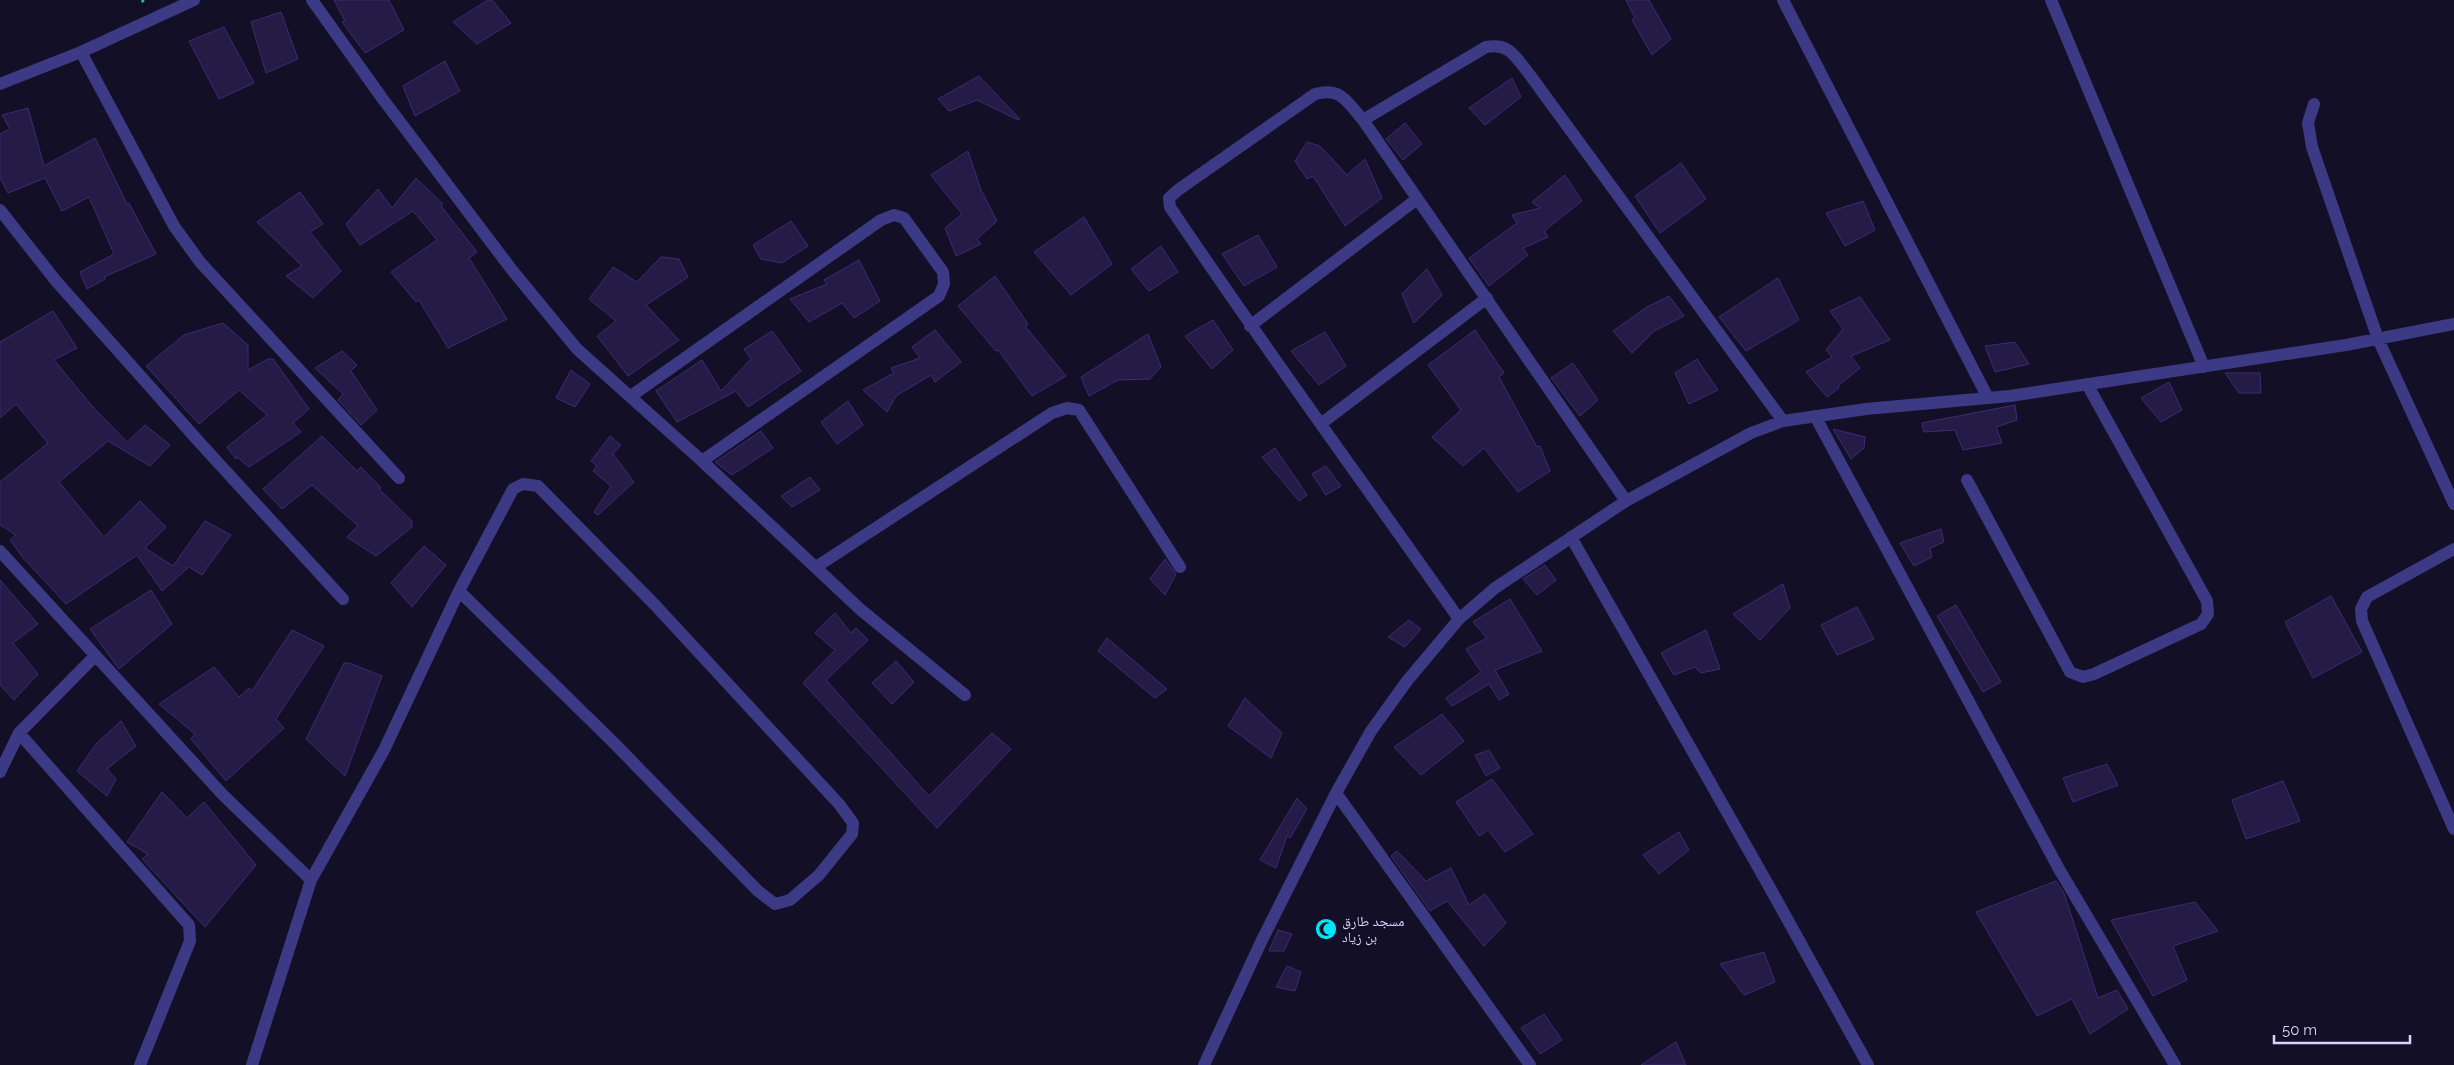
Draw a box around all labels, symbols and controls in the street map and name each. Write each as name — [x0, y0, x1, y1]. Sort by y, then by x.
place label: مسجد طارق بن زياد — [1342, 913, 1404, 946]
mosque icon: مسجد طارق بن زياد — [1314, 917, 1338, 941]
scale bar — [2274, 1012, 2410, 1044]
text: 50 m — [2282, 1021, 2317, 1039]

